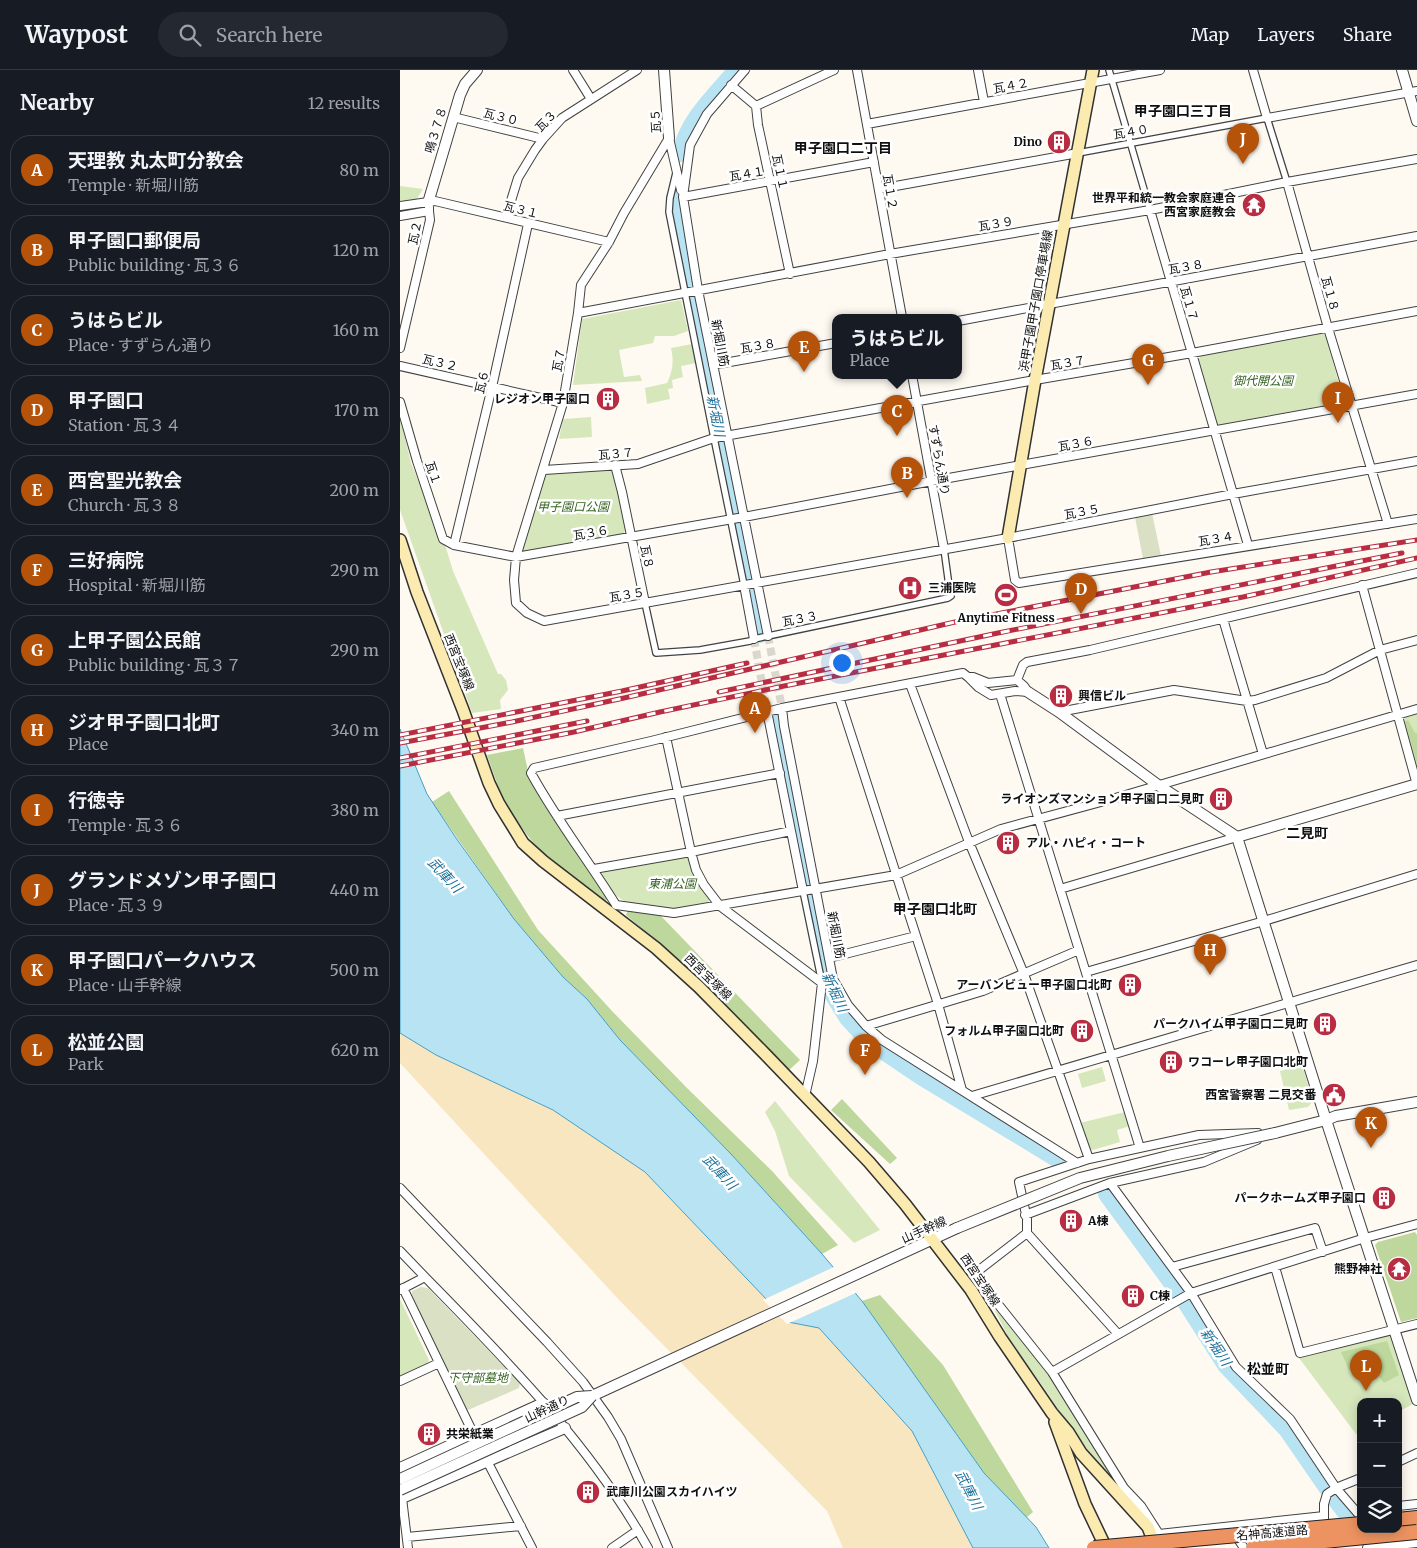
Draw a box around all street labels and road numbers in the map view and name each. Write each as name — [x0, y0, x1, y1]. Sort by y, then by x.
street label: 瓦４２ — [992, 75, 1030, 96]
street label: 鳴３７８ — [421, 105, 450, 155]
street label: 瓦３０ — [482, 105, 520, 128]
street label: 瓦３ — [532, 107, 559, 135]
street label: 瓦５ — [647, 109, 664, 134]
street label: 瓦４０ — [1112, 121, 1150, 142]
street label: 瓦１１ — [769, 153, 792, 191]
street label: 瓦４１ — [728, 163, 766, 184]
street label: 瓦１２ — [880, 173, 901, 211]
street label: 瓦３１ — [502, 198, 540, 221]
street label: 瓦３９ — [977, 213, 1015, 234]
street label: 瓦２ — [405, 220, 424, 246]
street label: 浜甲子園甲子園口停車場線 — [1016, 229, 1055, 373]
street label: 瓦３８ — [1167, 256, 1205, 277]
street label: 瓦１８ — [1318, 274, 1343, 313]
street label: 瓦１７ — [1177, 284, 1202, 323]
street label: 新堀川筋 — [709, 318, 732, 368]
street label: 瓦３８ — [739, 335, 777, 356]
street label: 瓦７ — [549, 347, 568, 373]
street label: 瓦３２ — [421, 351, 459, 374]
street label: 瓦３７ — [1049, 352, 1087, 373]
street label: 瓦６ — [472, 369, 492, 395]
street label: すずらん通り — [926, 423, 953, 497]
street label: 瓦３６ — [1057, 433, 1095, 454]
street label: 瓦３７ — [597, 444, 635, 463]
street label: 瓦１ — [422, 459, 444, 487]
street label: 瓦３５ — [1063, 501, 1101, 522]
street label: 瓦３６ — [572, 522, 610, 543]
street label: 瓦３４ — [1197, 528, 1235, 549]
street label: 瓦８ — [638, 544, 657, 570]
street label: 瓦３５ — [608, 584, 646, 605]
street label: 瓦３３ — [781, 608, 819, 629]
street label: 西宮宝塚線 — [441, 631, 478, 692]
street label: 新堀川筋 — [825, 910, 848, 960]
street label: 西宮宝塚線 — [682, 950, 735, 1003]
street label: 山手幹線 — [899, 1213, 949, 1246]
street label: 西宮宝塚線 — [957, 1251, 1003, 1309]
street label: 山幹通り — [522, 1392, 572, 1425]
street label: 名神高速道路 — [1235, 1522, 1308, 1543]

